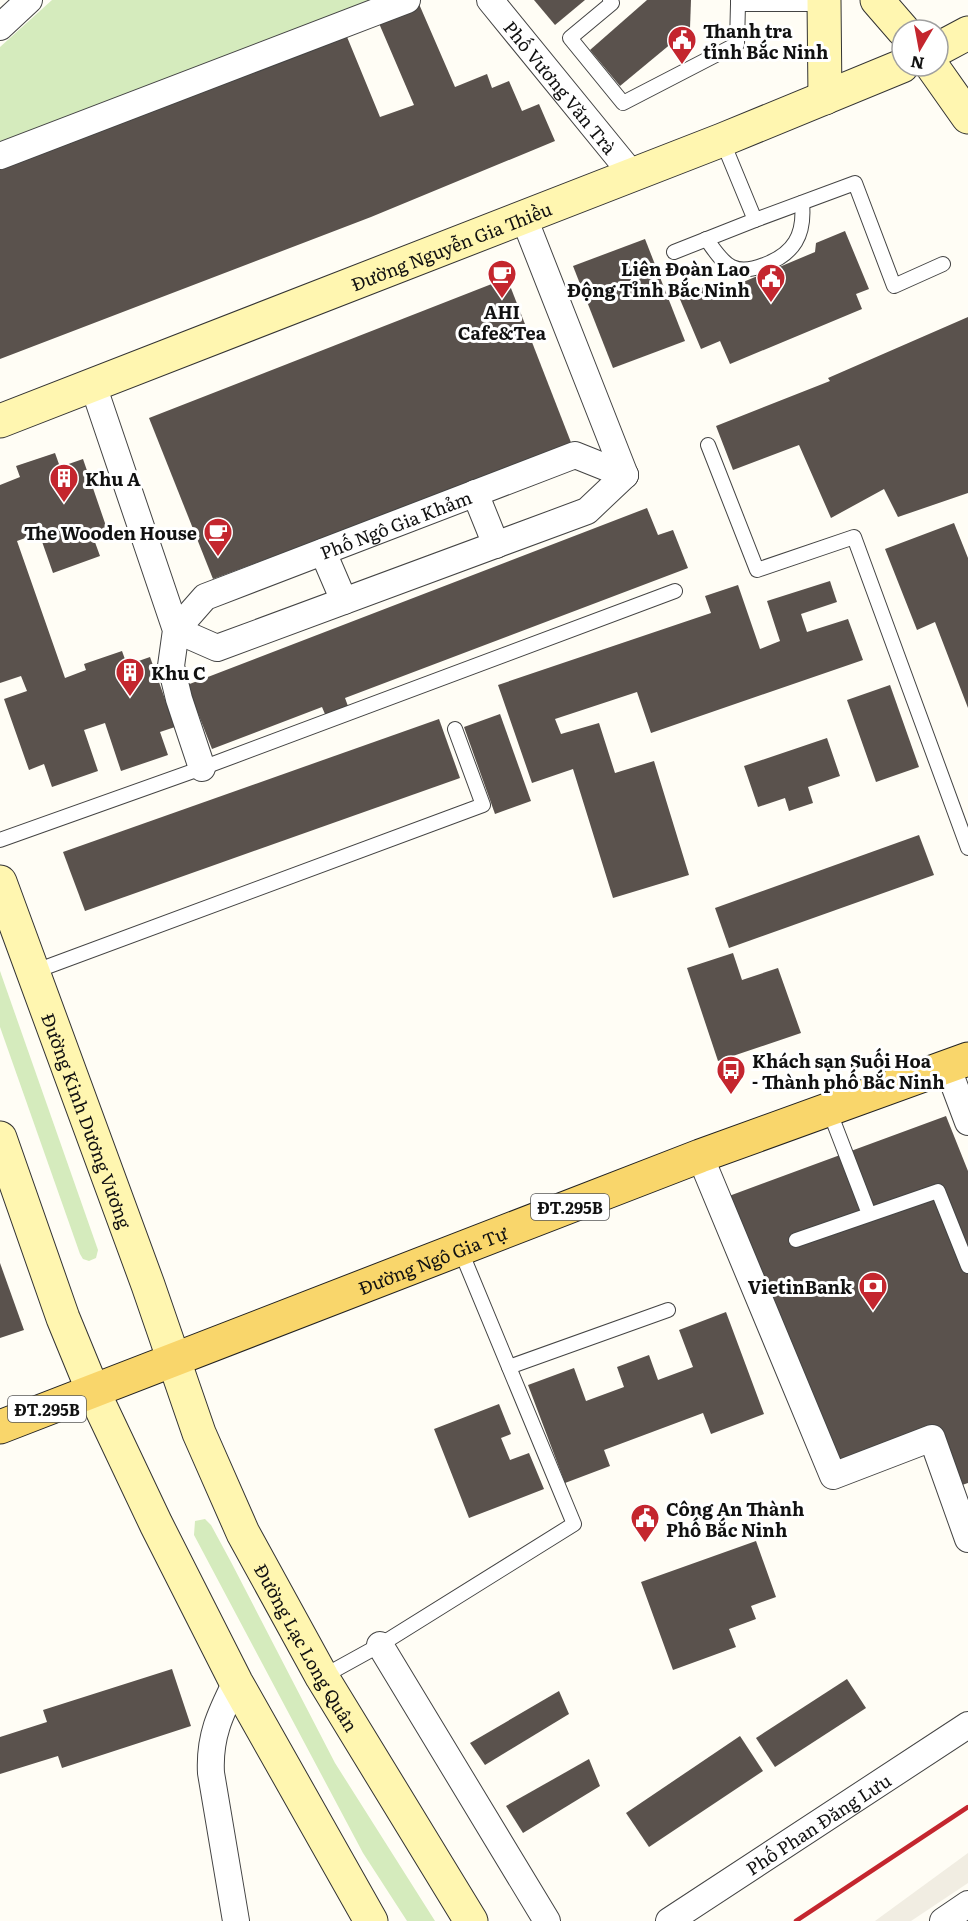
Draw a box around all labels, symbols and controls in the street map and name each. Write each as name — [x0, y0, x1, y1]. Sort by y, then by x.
street label: Phố Vương Văn Trà — [498, 14, 624, 160]
place label: Thanh tra tỉnh Bắc Ninh — [703, 17, 828, 65]
north arrow — [890, 18, 950, 78]
public building icon: Thanh tra tỉnh Bắc Ninh — [666, 24, 698, 66]
text: N — [909, 51, 926, 77]
street label: Đường Nguyễn Gia Thiều — [347, 194, 555, 297]
place label: Liên Đoàn Lao Động Tỉnh Bắc Ninh — [567, 255, 750, 303]
cafe icon: AHI Cafe&Tea — [486, 258, 518, 300]
public building icon: Liên Đoàn Lao Động Tỉnh Bắc Ninh — [755, 262, 787, 304]
place label: AHI Cafe&Tea — [458, 298, 547, 346]
building icon: Khu A — [48, 462, 80, 504]
place label: Khu A — [85, 465, 141, 492]
street label: Phố Ngô Gia Khảm — [316, 483, 475, 565]
cafe icon: The Wooden House — [202, 516, 234, 558]
place label: The Wooden House — [24, 519, 197, 546]
building icon: Khu C — [114, 656, 146, 698]
place label: Khu C — [151, 659, 206, 686]
street label: Đường Kinh Dương Vương — [36, 1009, 140, 1233]
place label: Khách sạn Suối Hoa - Thành phố Bắc Ninh — [752, 1047, 945, 1095]
bus stop icon: Khách sạn Suối Hoa - Thành phố Bắc Ninh — [715, 1054, 747, 1096]
road number: ĐT.295B — [531, 1194, 609, 1220]
street label: Đường Ngô Gia Tự — [354, 1218, 512, 1301]
bank icon: VietinBank — [857, 1270, 889, 1312]
place label: VietinBank — [748, 1273, 853, 1300]
road number: ĐT.295B — [8, 1396, 86, 1422]
place label: Công An Thành Phố Bắc Ninh — [666, 1495, 804, 1543]
public building icon: Công An Thành Phố Bắc Ninh — [629, 1502, 661, 1544]
street label: Đường Lạc Long Quân — [248, 1558, 366, 1737]
street label: Phố Phan Đăng Lưu — [740, 1766, 896, 1881]

